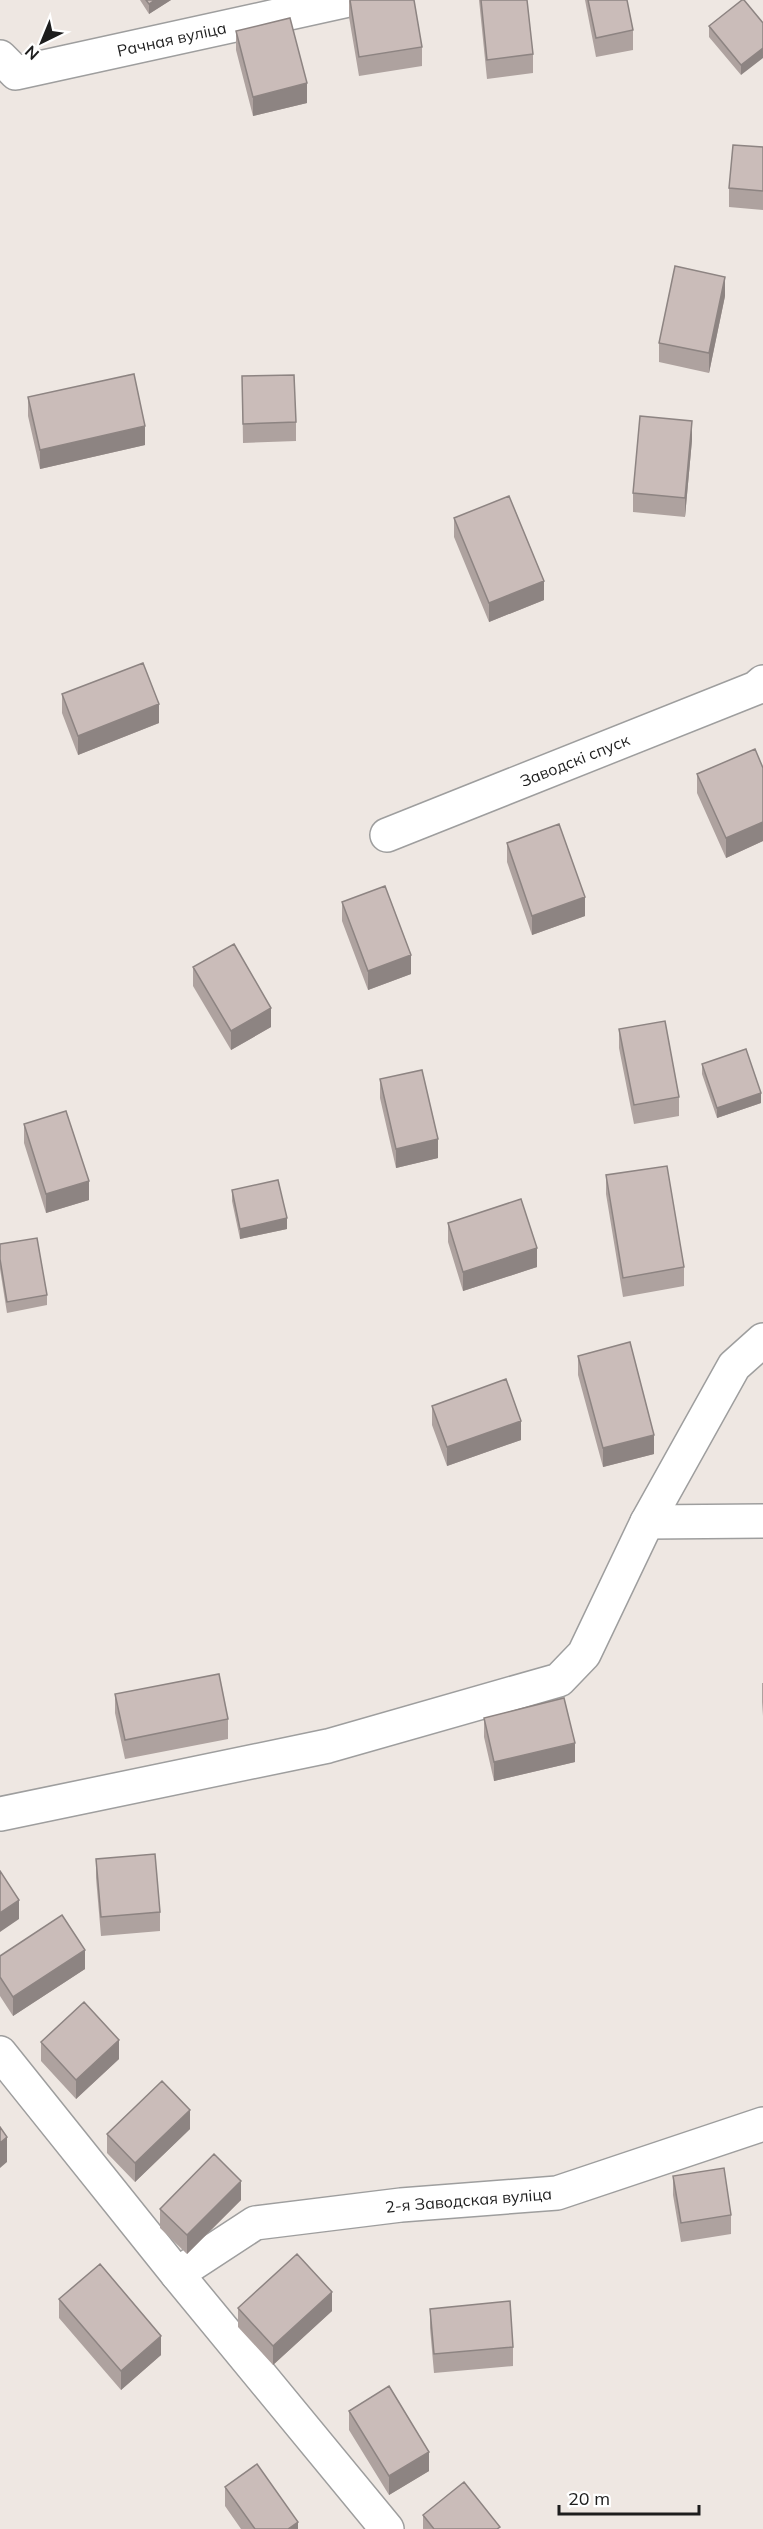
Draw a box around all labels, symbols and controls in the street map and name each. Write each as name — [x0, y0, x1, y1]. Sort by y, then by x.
north arrow — [12, 12, 72, 72]
street label: Рачная вуліца — [115, 17, 228, 61]
text: N — [21, 42, 43, 64]
street label: Заводскі спуск — [517, 729, 633, 791]
street label: 2-я Заводская вуліца — [384, 2183, 553, 2217]
scale bar — [559, 2478, 698, 2516]
text: 20 m — [568, 2487, 610, 2510]

